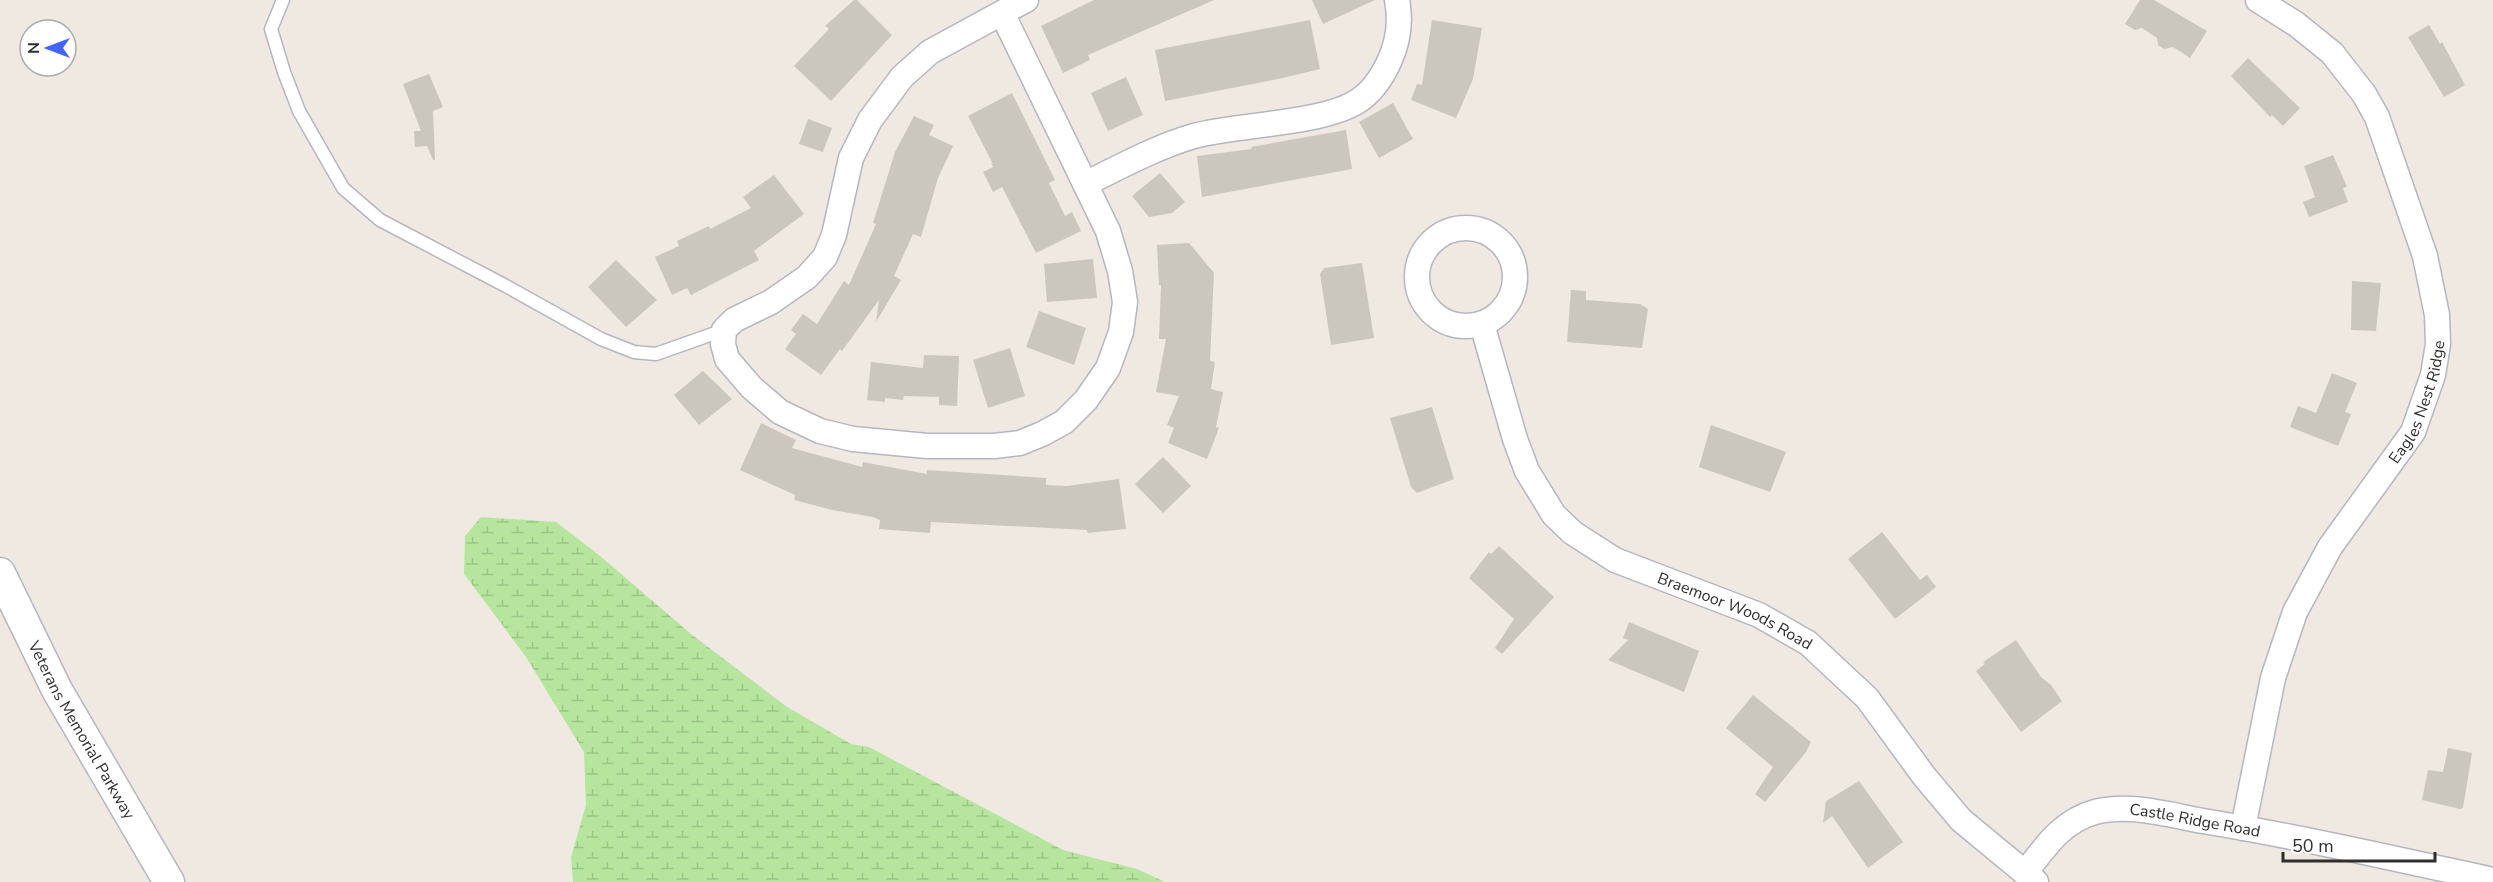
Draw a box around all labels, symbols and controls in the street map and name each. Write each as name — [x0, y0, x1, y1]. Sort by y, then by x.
north arrow — [18, 18, 78, 78]
text: N — [23, 42, 45, 54]
street label: Eagles Nest Ridge — [2384, 339, 2450, 468]
street label: Braemoor Woods Road — [1654, 567, 1816, 655]
street label: Veterans Memorial Parkway — [22, 636, 140, 824]
street label: Castle Ridge Road — [2129, 799, 2262, 843]
scale bar — [2283, 825, 2434, 863]
text: 50 m — [2292, 834, 2334, 858]

